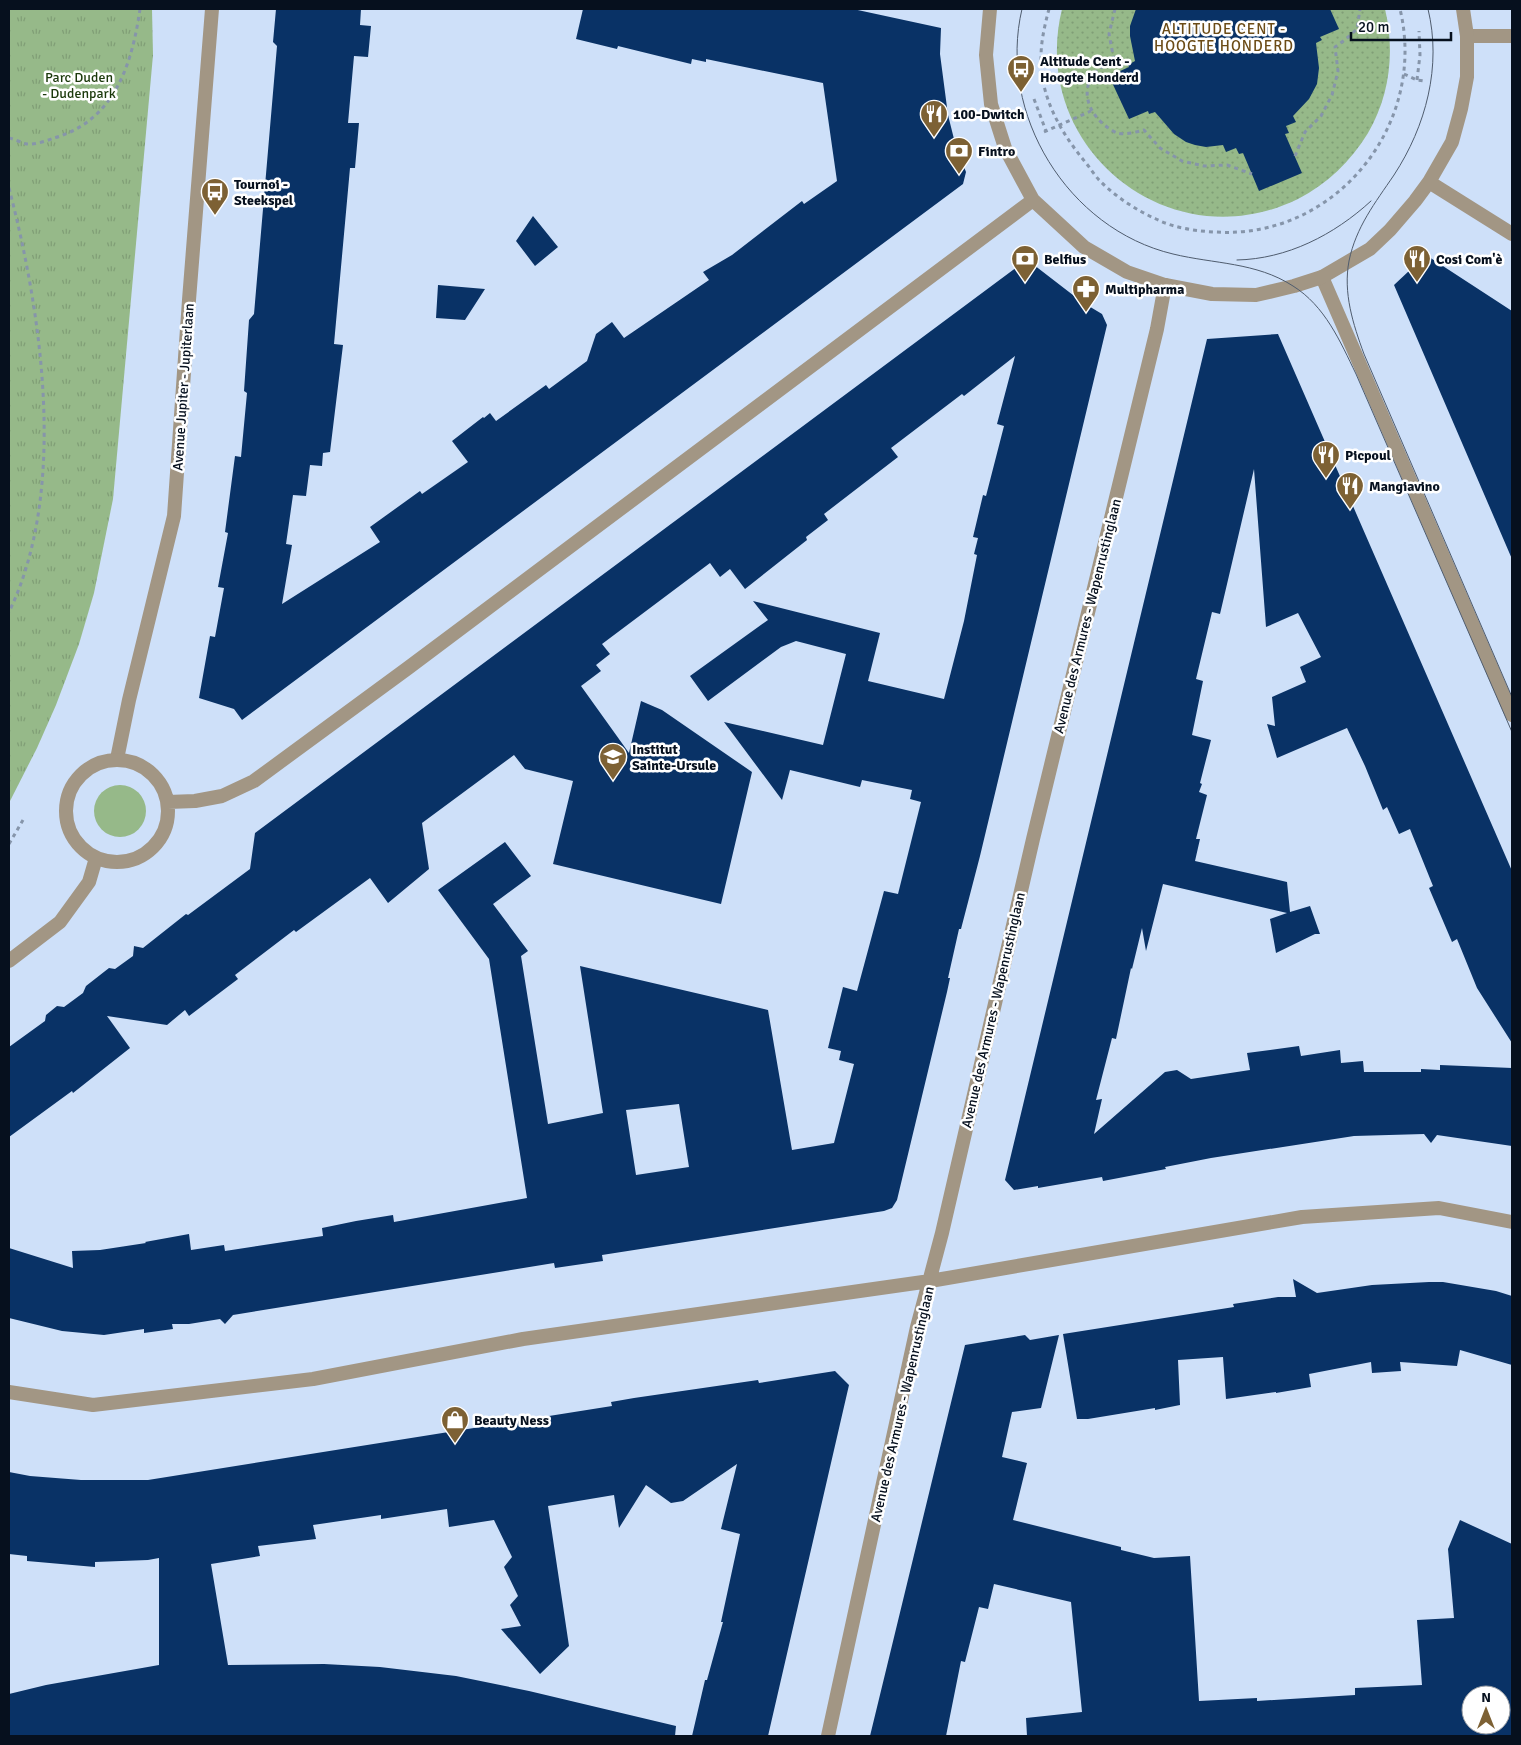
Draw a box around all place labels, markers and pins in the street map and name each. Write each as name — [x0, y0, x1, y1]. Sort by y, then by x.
place label: Altitude Cent - Hoogte Honderd — [1040, 53, 1139, 86]
bus stop icon: Altitude Cent - Hoogte Honderd — [1006, 54, 1036, 93]
restaurant icon: 100-Dwitch — [919, 99, 949, 138]
place label: 100-Dwitch — [953, 106, 1025, 123]
bank icon: Fintro — [944, 136, 974, 175]
place label: Fintro — [978, 143, 1015, 160]
place label: Tournoi - Steekspel — [234, 176, 294, 209]
bus stop icon: Tournoi - Steekspel — [200, 177, 230, 216]
bank icon: Belfius — [1010, 244, 1040, 283]
restaurant icon: Cosi Com'è — [1402, 244, 1432, 283]
place label: Belfius — [1044, 251, 1086, 268]
place label: Cosi Com'è — [1436, 251, 1503, 268]
pharmacy icon: Multipharma — [1071, 274, 1101, 313]
place label: Multipharma — [1105, 281, 1184, 298]
restaurant icon: Picpoul — [1311, 440, 1341, 479]
place label: Picpoul — [1345, 447, 1392, 464]
restaurant icon: Mangiavino — [1335, 471, 1365, 510]
place label: Mangiavino — [1369, 478, 1440, 495]
place label: Institut Sainte-Ursule — [632, 741, 716, 774]
school or university icon: Institut Sainte-Ursule — [598, 742, 628, 781]
shop icon: Beauty Ness — [440, 1405, 470, 1444]
place label: Beauty Ness — [474, 1412, 549, 1429]

